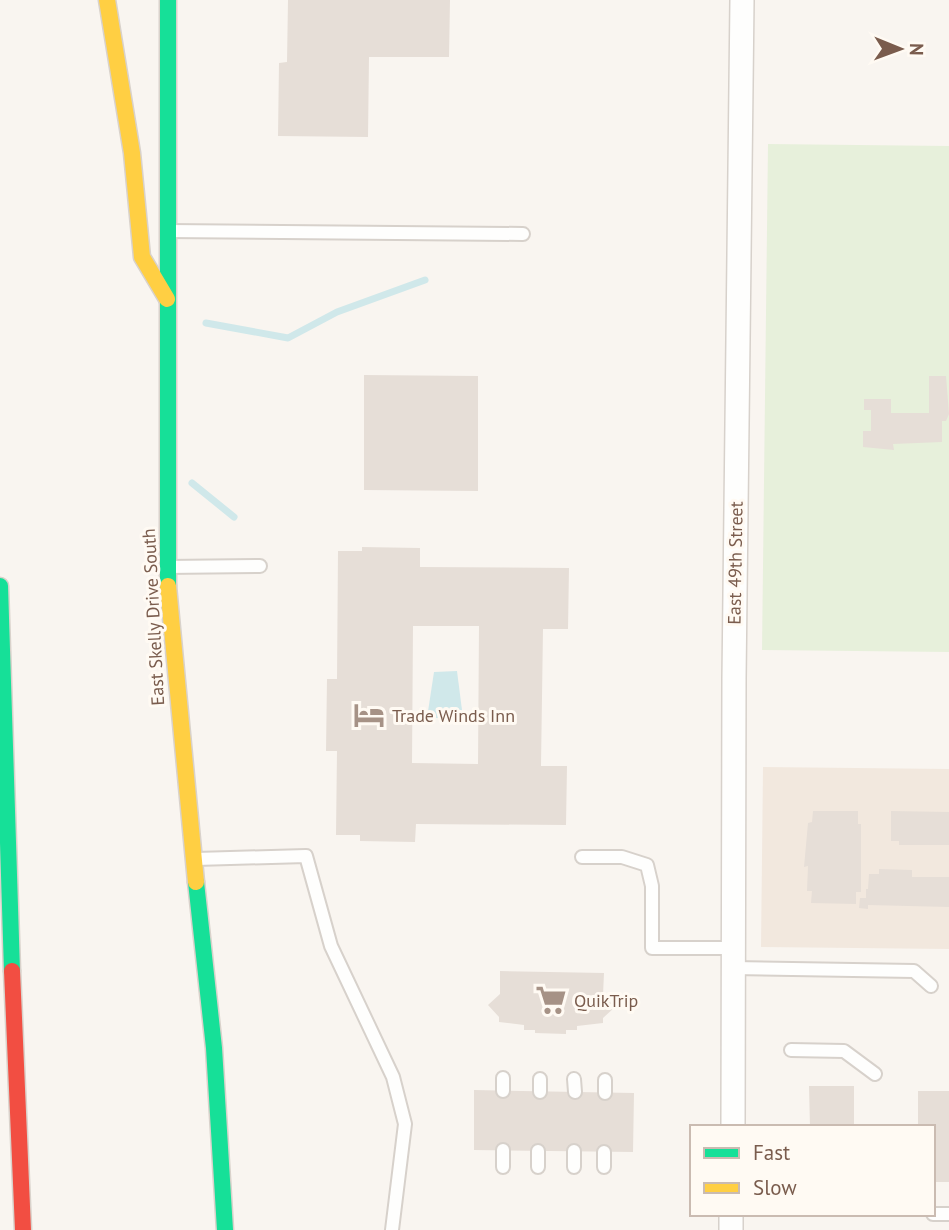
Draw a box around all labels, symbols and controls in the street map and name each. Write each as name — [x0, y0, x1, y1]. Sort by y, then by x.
north arrow — [865, 14, 935, 84]
text: N — [905, 43, 929, 56]
street label: East 49th Street — [722, 501, 748, 625]
street label: East Skelly Drive South — [137, 528, 169, 706]
hotel icon: Trade Winds Inn — [352, 698, 386, 732]
place label: Trade Winds Inn — [392, 704, 515, 727]
supermarket icon: QuikTrip — [534, 983, 568, 1017]
place label: QuikTrip — [574, 989, 638, 1012]
legend — [690, 1125, 935, 1216]
text: Fast — [753, 1139, 790, 1166]
text: Slow — [753, 1174, 797, 1201]

